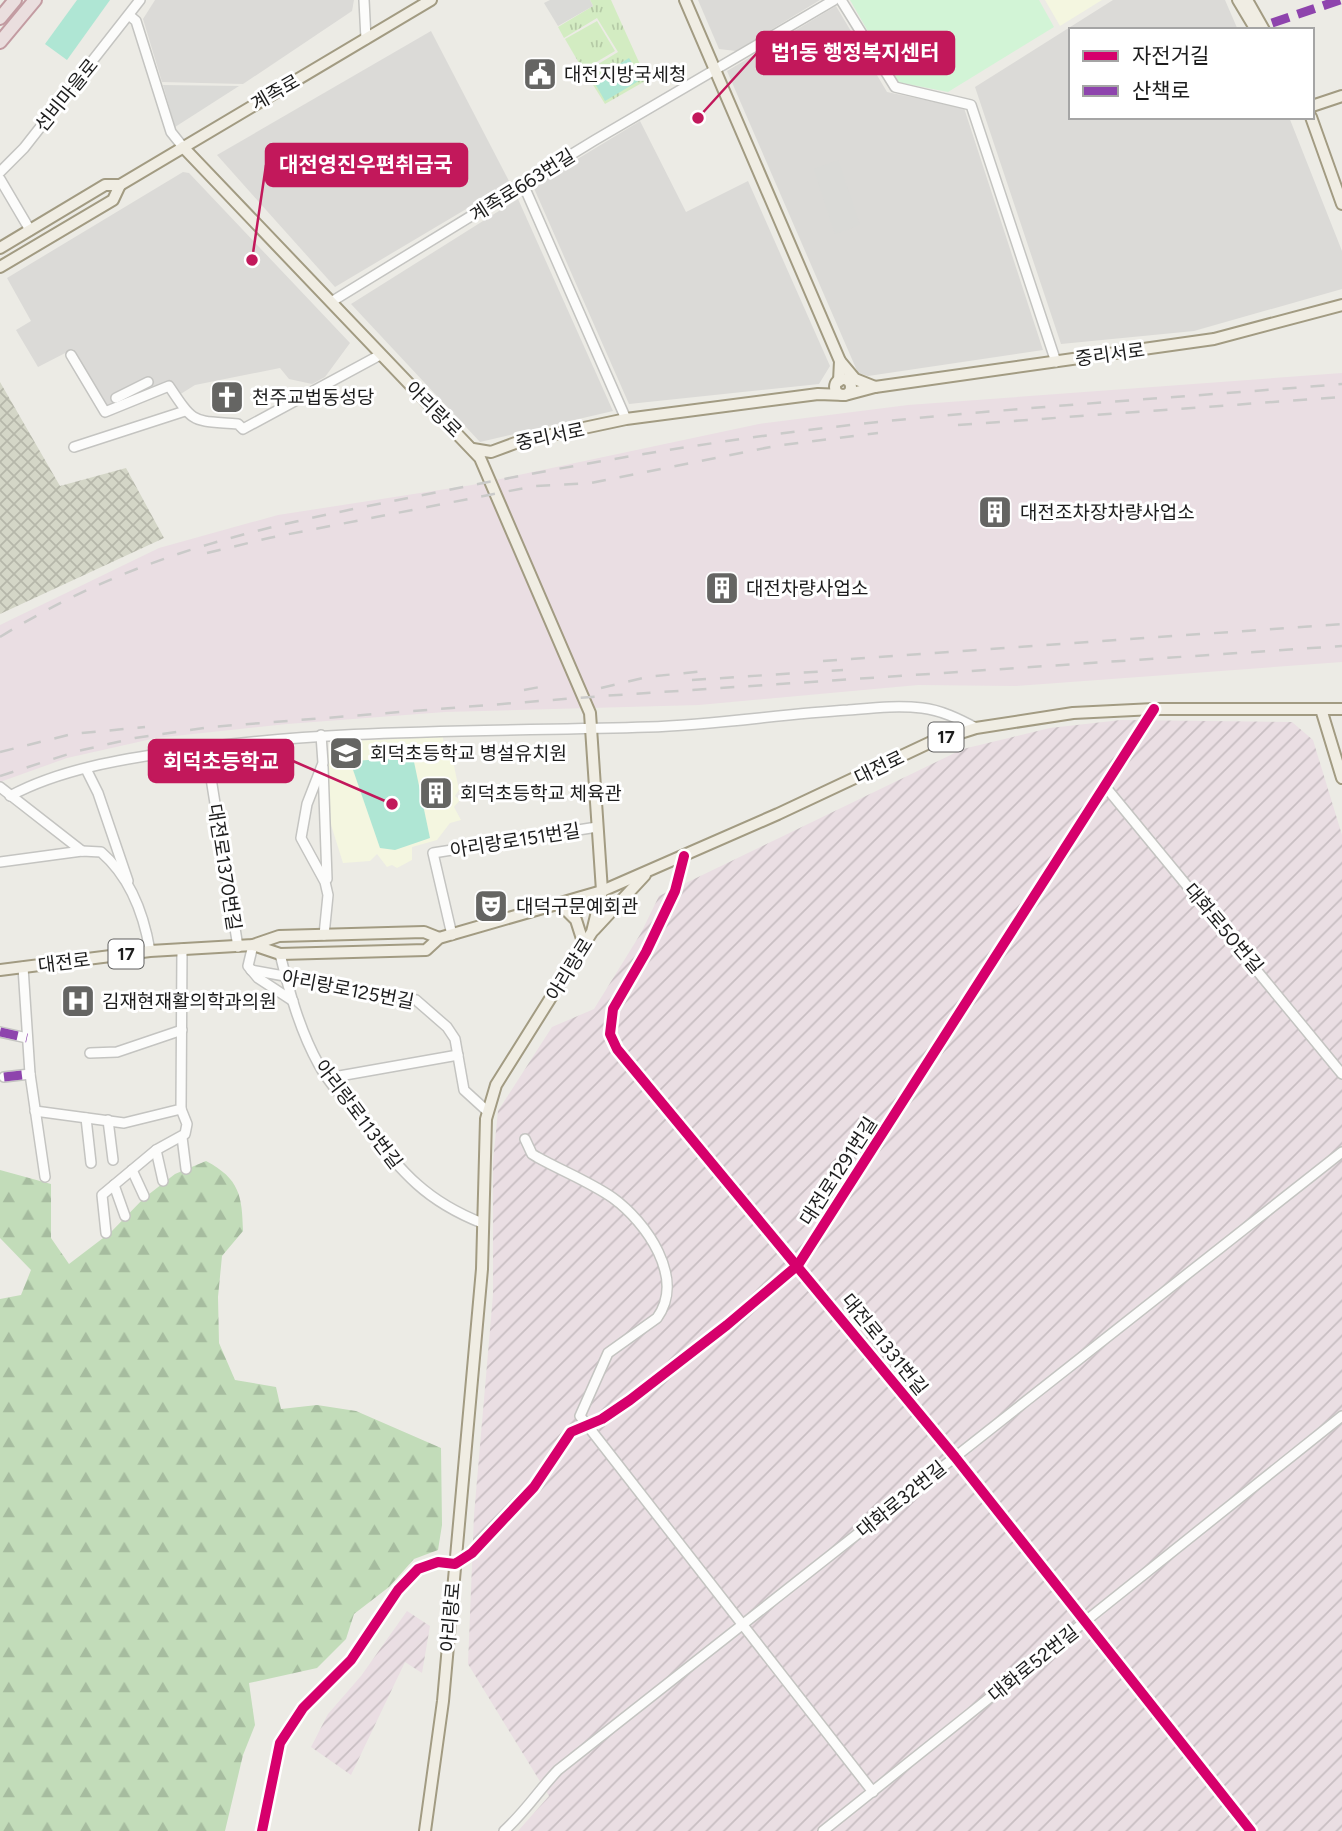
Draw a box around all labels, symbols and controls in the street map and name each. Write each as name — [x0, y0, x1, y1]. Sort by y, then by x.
legend — [1069, 28, 1314, 119]
callout: 법1동 행정복지센터 — [757, 32, 954, 74]
text: 법1동 행정복지센터 — [771, 40, 939, 65]
text: 자전거길 — [1132, 43, 1209, 68]
street label: 선비마을로 — [30, 54, 103, 137]
public building icon: 대전지방국세청 — [521, 55, 559, 93]
place label: 대전지방국세청 — [564, 63, 686, 86]
street label: 계족로 — [247, 69, 304, 116]
text: 산책로 — [1132, 78, 1190, 103]
callout: 대전영진우편취급국 — [266, 144, 467, 186]
street label: 계족로663번길 — [466, 144, 579, 227]
text: 대전영진우편취급국 — [279, 152, 453, 177]
street label: 중리서로 — [1074, 338, 1146, 371]
street label: 아리랑로 — [401, 377, 466, 442]
church icon: 천주교법동성당 — [208, 378, 246, 416]
place label: 천주교법동성당 — [252, 386, 374, 409]
street label: 중리서로 — [514, 418, 587, 455]
building icon: 대전조차장차량사업소 — [976, 493, 1014, 531]
place label: 대전조차장차량사업소 — [1020, 501, 1195, 524]
building icon: 대전차량사업소 — [703, 569, 741, 607]
place label: 대전차량사업소 — [746, 577, 868, 600]
road number: 17 — [928, 722, 964, 752]
school or university icon: 회덕초등학교 병설유치원 — [327, 734, 365, 772]
callout: 회덕초등학교 — [149, 740, 293, 782]
place label: 회덕초등학교 병설유치원 — [370, 742, 567, 765]
street label: 대전로 — [851, 746, 908, 789]
text: 회덕초등학교 — [163, 749, 279, 774]
building icon: 회덕초등학교 체육관 — [417, 774, 455, 812]
place label: 회덕초등학교 체육관 — [460, 782, 622, 805]
street label: 대전로1370번길 — [203, 802, 246, 932]
street label: 아리랑로151번길 — [448, 819, 582, 862]
street label: 대화로50번길 — [1179, 879, 1268, 978]
theatre icon: 대덕구문예회관 — [472, 887, 510, 925]
place label: 대덕구문예회관 — [516, 895, 638, 918]
street label: 아리랑로 — [541, 934, 598, 1005]
road number: 17 — [108, 939, 144, 968]
street label: 대전로 — [37, 948, 91, 977]
street label: 아리랑로125번길 — [280, 965, 416, 1014]
hospital icon: 김재현재활의학과의원 — [59, 982, 97, 1020]
place label: 김재현재활의학과의원 — [102, 990, 277, 1013]
street label: 아리랑로113번길 — [310, 1055, 407, 1174]
street label: 대전로1291번길 — [795, 1113, 882, 1230]
street label: 대전로1331번길 — [837, 1289, 932, 1400]
street label: 대화로32번길 — [852, 1456, 951, 1542]
street label: 아리랑로 — [436, 1581, 465, 1653]
street label: 대화로52번길 — [984, 1620, 1083, 1707]

